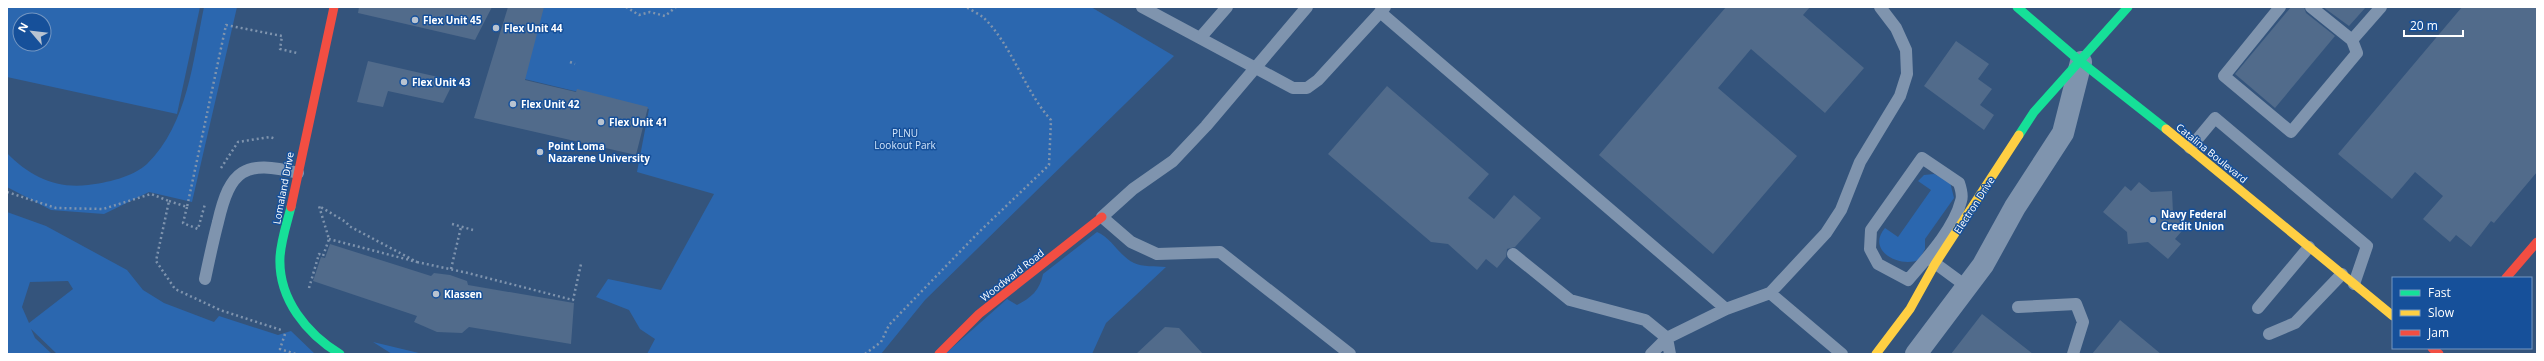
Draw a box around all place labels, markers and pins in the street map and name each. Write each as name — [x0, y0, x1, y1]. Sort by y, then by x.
place label: Flex Unit 45 — [423, 13, 482, 27]
marker: Flex Unit 45 — [410, 15, 420, 25]
place label: Flex Unit 44 — [504, 21, 563, 35]
marker: Flex Unit 44 — [491, 23, 501, 33]
place label: Flex Unit 43 — [412, 75, 471, 89]
marker: Flex Unit 43 — [399, 77, 409, 87]
place label: Flex Unit 42 — [521, 97, 580, 111]
marker: Flex Unit 42 — [508, 99, 518, 109]
place label: Flex Unit 41 — [609, 115, 667, 129]
marker: Flex Unit 41 — [596, 117, 606, 127]
place label: Point Loma Nazarene University — [548, 139, 650, 165]
marker: Point Loma Nazarene University — [535, 147, 545, 157]
place label: Navy Federal Credit Union — [2161, 207, 2226, 233]
marker: Navy Federal Credit Union — [2148, 215, 2158, 225]
place label: Klassen — [444, 287, 482, 301]
marker: Klassen — [431, 289, 441, 299]

